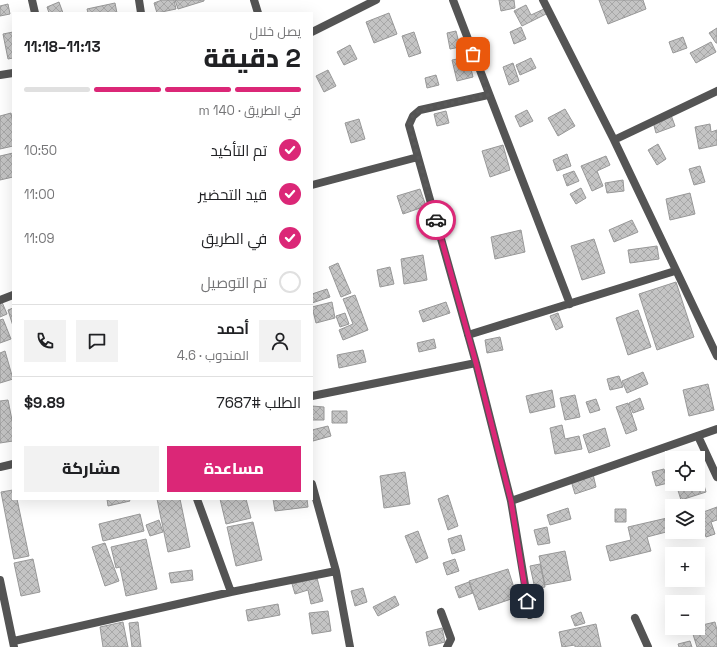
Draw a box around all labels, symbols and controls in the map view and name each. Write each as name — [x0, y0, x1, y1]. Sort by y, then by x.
text: يصل خلال — [249, 23, 301, 40]
text: 11:13–11:18 — [24, 37, 101, 56]
pin — [456, 37, 490, 71]
text: 2 دقيقة — [203, 41, 301, 75]
icon: bag — [462, 43, 484, 65]
text: في الطريق · 140 m — [198, 102, 301, 119]
icon: check — [279, 139, 301, 161]
text: تم التأكيد — [210, 141, 267, 160]
text: 10:50 — [24, 142, 57, 159]
icon: check — [279, 183, 301, 205]
text: قيد التحضير — [198, 185, 267, 204]
text: 11:00 — [24, 186, 55, 203]
courier — [416, 200, 456, 240]
icon: car — [425, 209, 447, 231]
icon: check — [279, 227, 301, 249]
text: في الطريق — [201, 229, 267, 248]
text: 11:09 — [24, 230, 54, 247]
text: تم التوصيل — [201, 273, 267, 292]
text: أحمد — [217, 319, 249, 338]
button: phone — [24, 320, 66, 362]
button: chat — [76, 320, 118, 362]
button: person — [259, 320, 301, 362]
text: المندوب · 4.6 — [177, 347, 249, 364]
text: $9.89 — [24, 393, 65, 412]
text: الطلب #7687 — [216, 393, 301, 412]
button: مشاركة — [24, 446, 159, 492]
button: مساعدة — [167, 446, 301, 492]
map controls — [665, 451, 705, 635]
button: locate — [665, 451, 705, 491]
button: layers — [665, 499, 705, 539]
button: + — [665, 547, 705, 587]
pin — [510, 584, 544, 618]
icon: home — [516, 590, 538, 612]
button: − — [665, 595, 705, 635]

